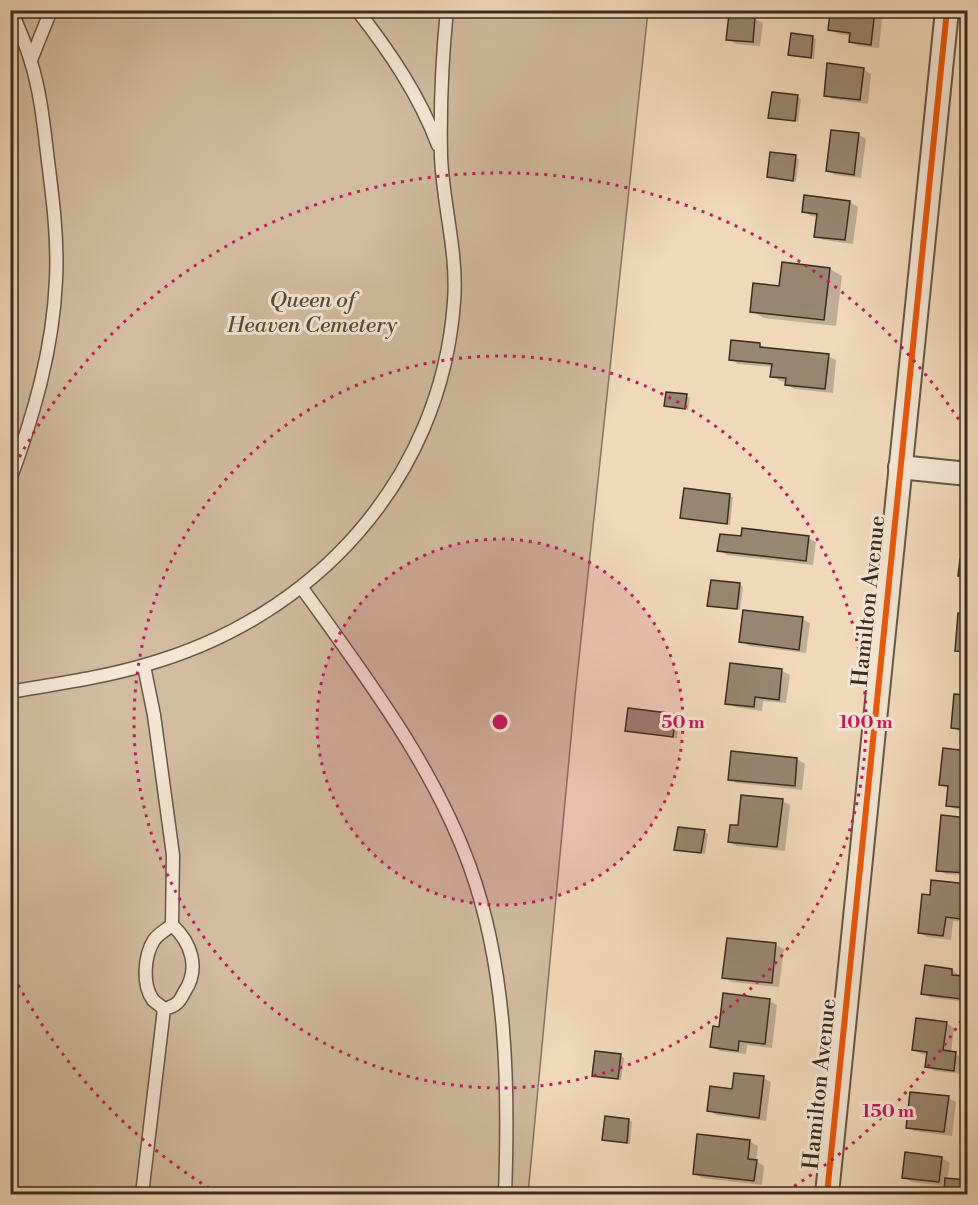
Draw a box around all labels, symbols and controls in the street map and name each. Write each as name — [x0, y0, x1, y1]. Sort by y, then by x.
park label: Queen of Heaven Cemetery — [226, 287, 397, 339]
street label: Hamilton Avenue — [847, 514, 891, 688]
text: 50 m — [661, 711, 705, 734]
text: 100 m — [839, 711, 893, 734]
centre of rings — [490, 712, 510, 732]
street label: Hamilton Avenue — [798, 997, 842, 1171]
text: 150 m — [862, 1100, 915, 1123]

